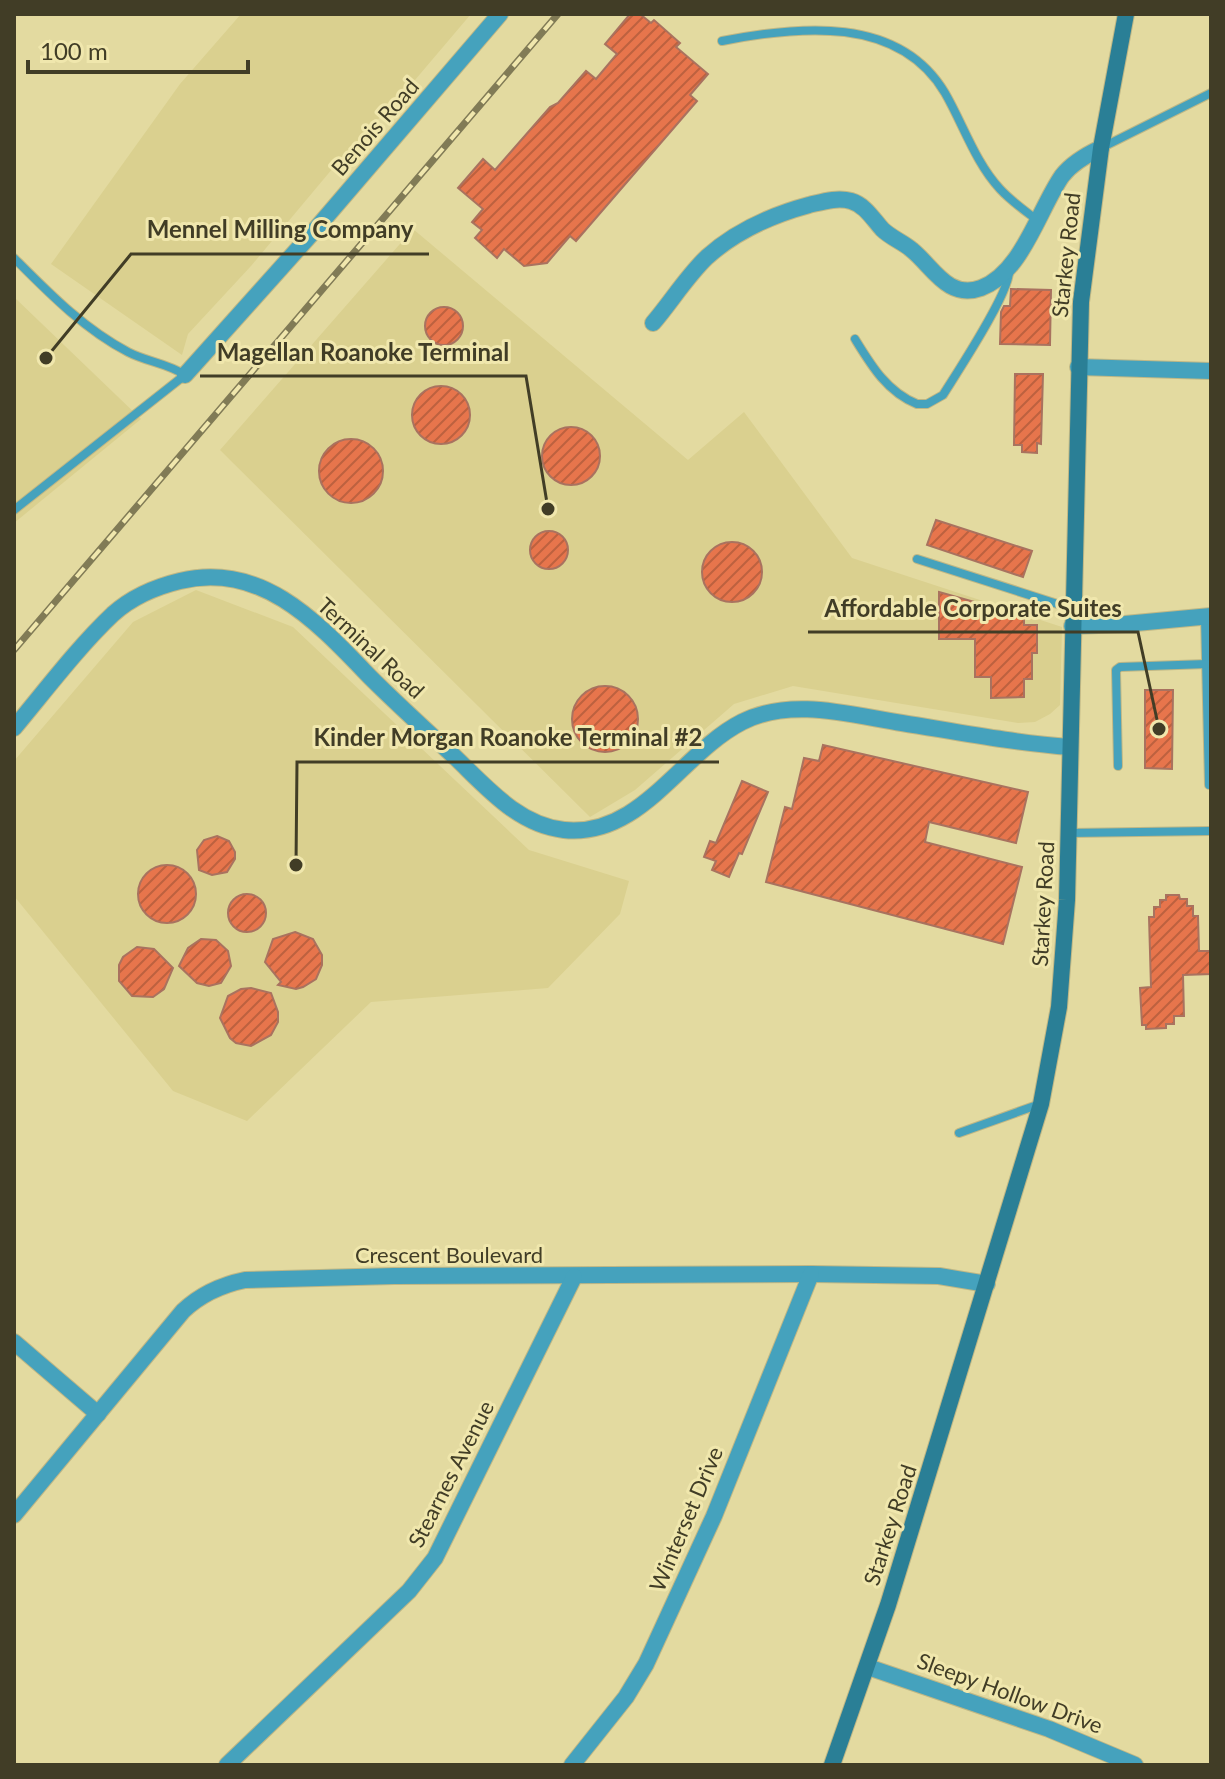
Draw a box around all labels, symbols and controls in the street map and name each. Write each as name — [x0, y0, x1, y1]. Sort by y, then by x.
scale bar — [28, 24, 248, 74]
text: 100 m — [40, 36, 108, 65]
street label: Benois Road — [325, 73, 424, 181]
street label: Starkey Road — [1046, 191, 1085, 319]
callout: Mennel Milling Company — [131, 206, 429, 254]
text: Mennel Milling Company — [147, 214, 414, 243]
callout: Magellan Roanoke Terminal — [200, 328, 526, 376]
text: Magellan Roanoke Terminal — [217, 337, 509, 366]
callout: Affordable Corporate Suites — [808, 584, 1138, 632]
street label: Terminal Road — [312, 591, 430, 704]
text: Affordable Corporate Suites — [823, 593, 1122, 622]
callout: Kinder Morgan Roanoke Terminal #2 — [297, 714, 719, 762]
text: Kinder Morgan Roanoke Terminal #2 — [314, 722, 702, 751]
street label: Starkey Road — [1026, 841, 1059, 967]
street label: Crescent Boulevard — [355, 1241, 543, 1268]
street label: Stearnes Avenue — [402, 1396, 499, 1552]
street label: Winterset Drive — [643, 1442, 728, 1595]
street label: Starkey Road — [857, 1461, 922, 1589]
street label: Sleepy Hollow Drive — [914, 1646, 1106, 1739]

